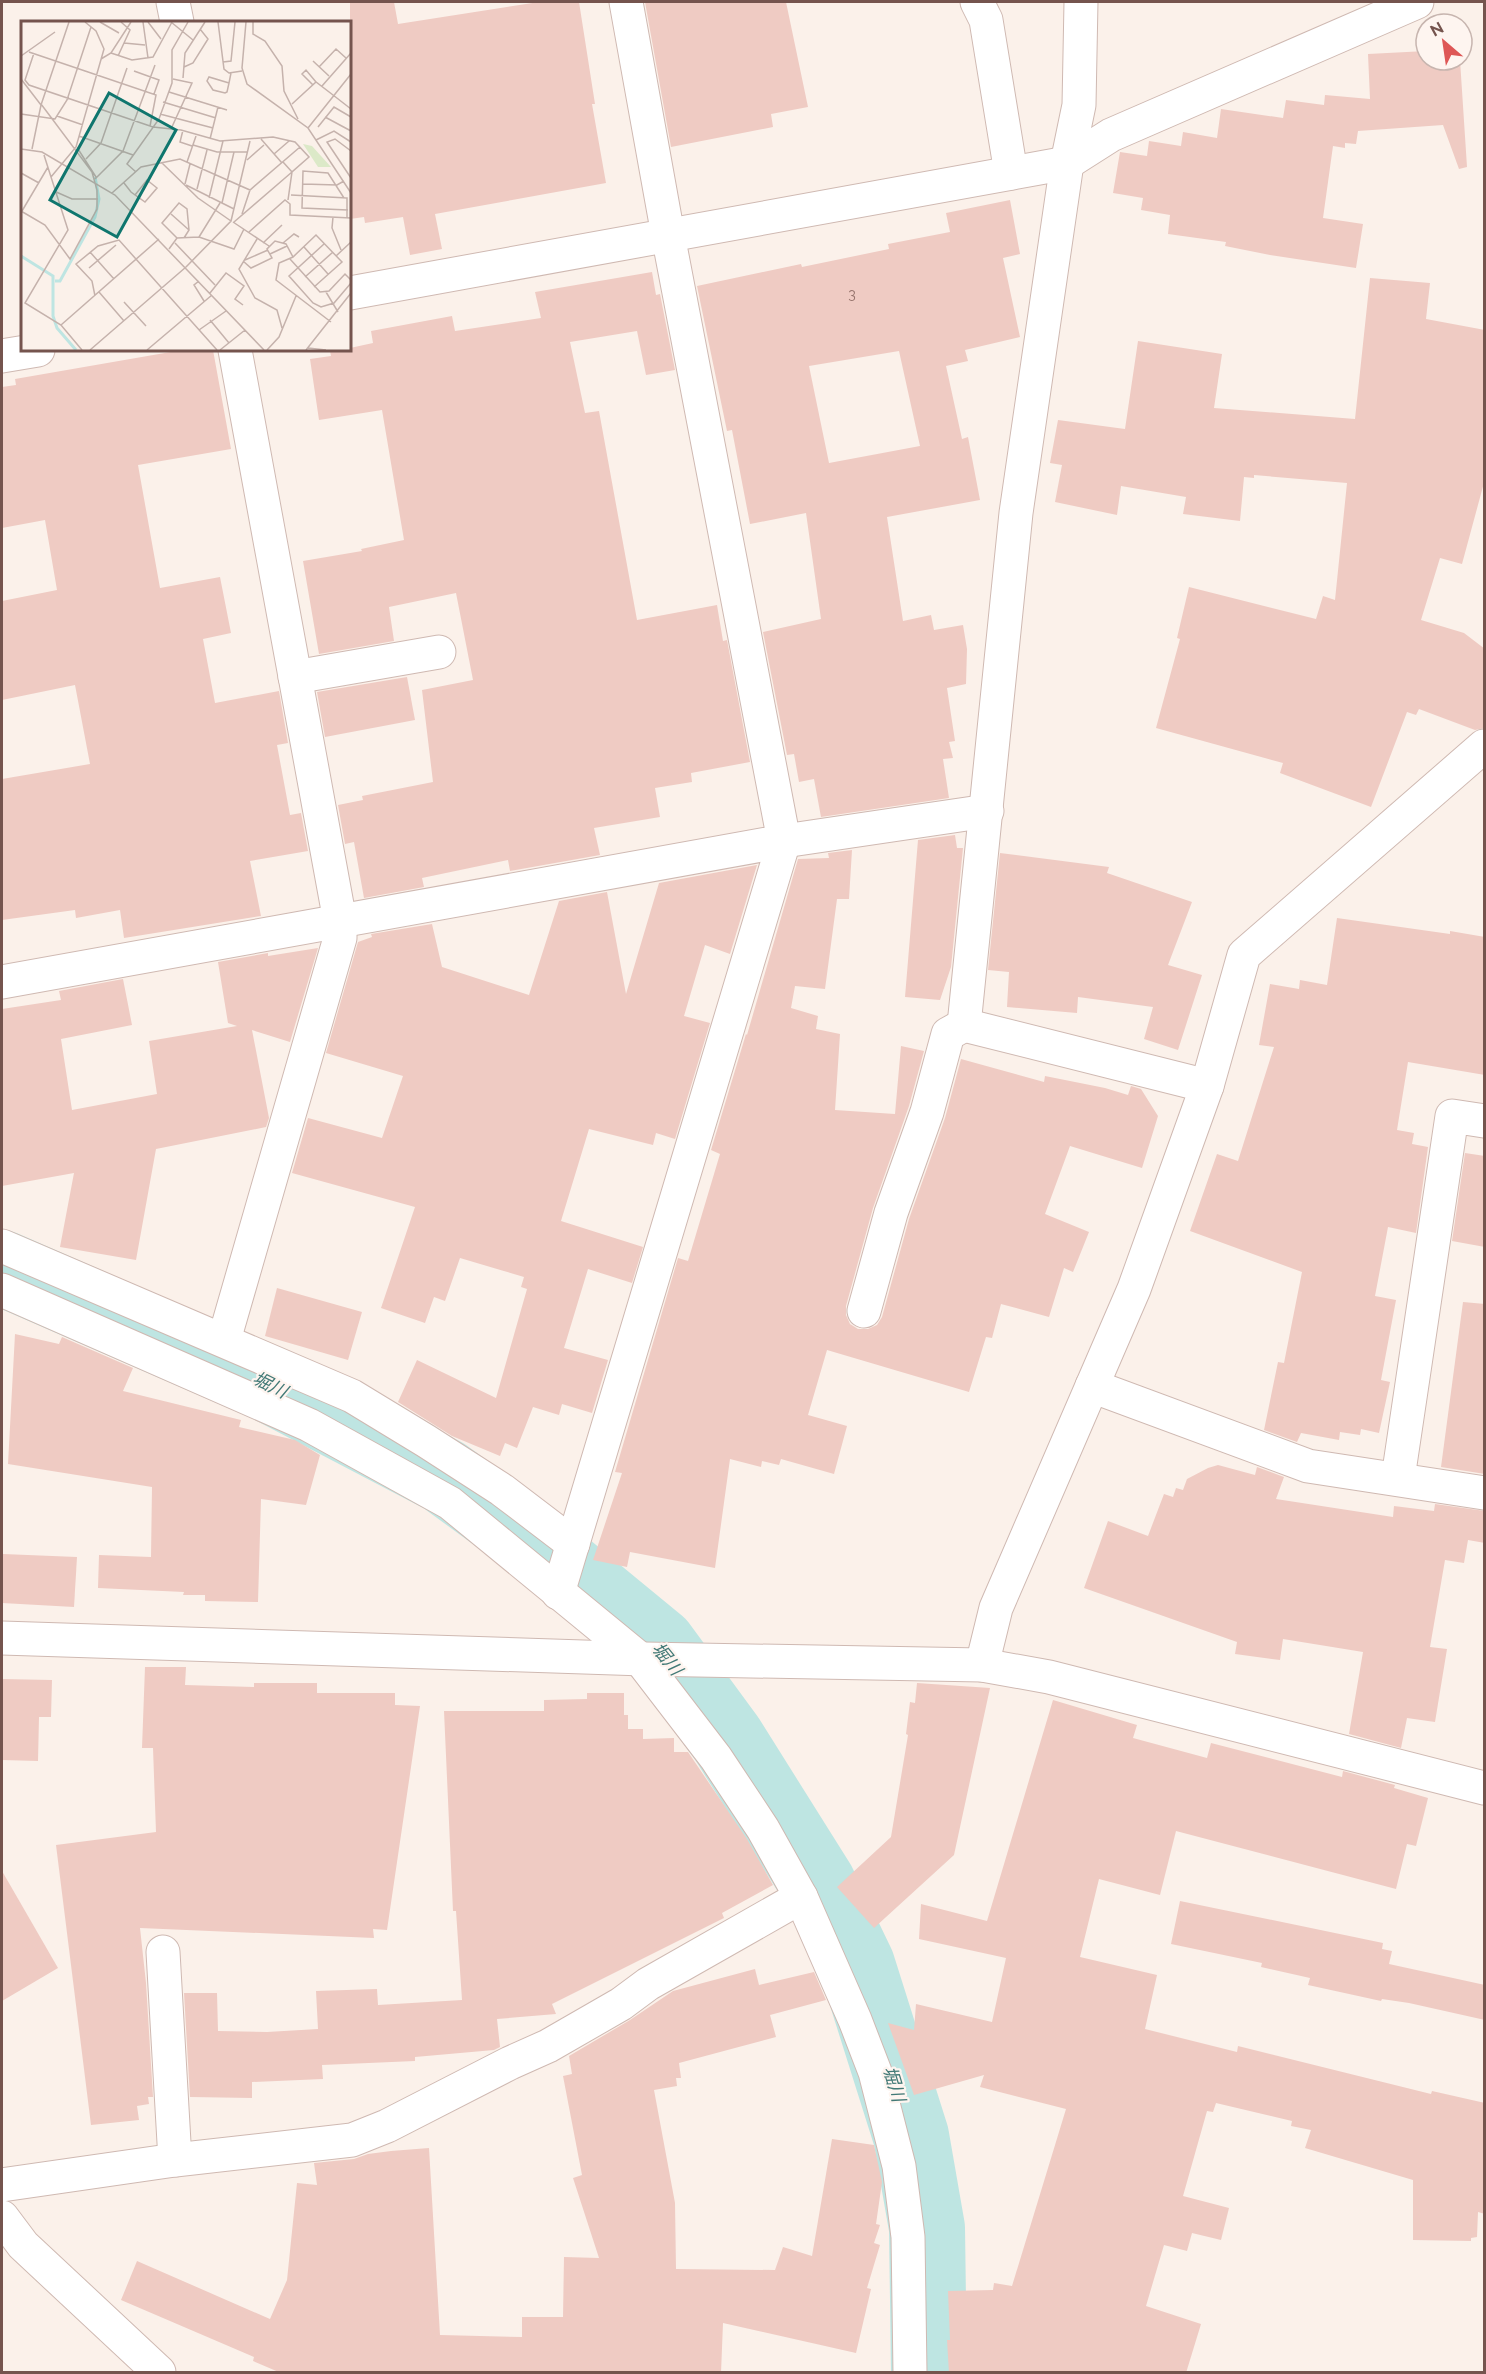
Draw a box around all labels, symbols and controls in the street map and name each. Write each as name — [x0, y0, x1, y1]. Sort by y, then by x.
north arrow — [1414, 12, 1474, 72]
text: N — [1427, 18, 1447, 41]
inset map — [21, 21, 351, 351]
house number: 3 — [848, 286, 856, 302]
water label: 堀川 — [249, 1367, 293, 1403]
water label: 堀川 — [648, 1638, 688, 1681]
water label: 堀川 — [879, 2064, 910, 2106]

